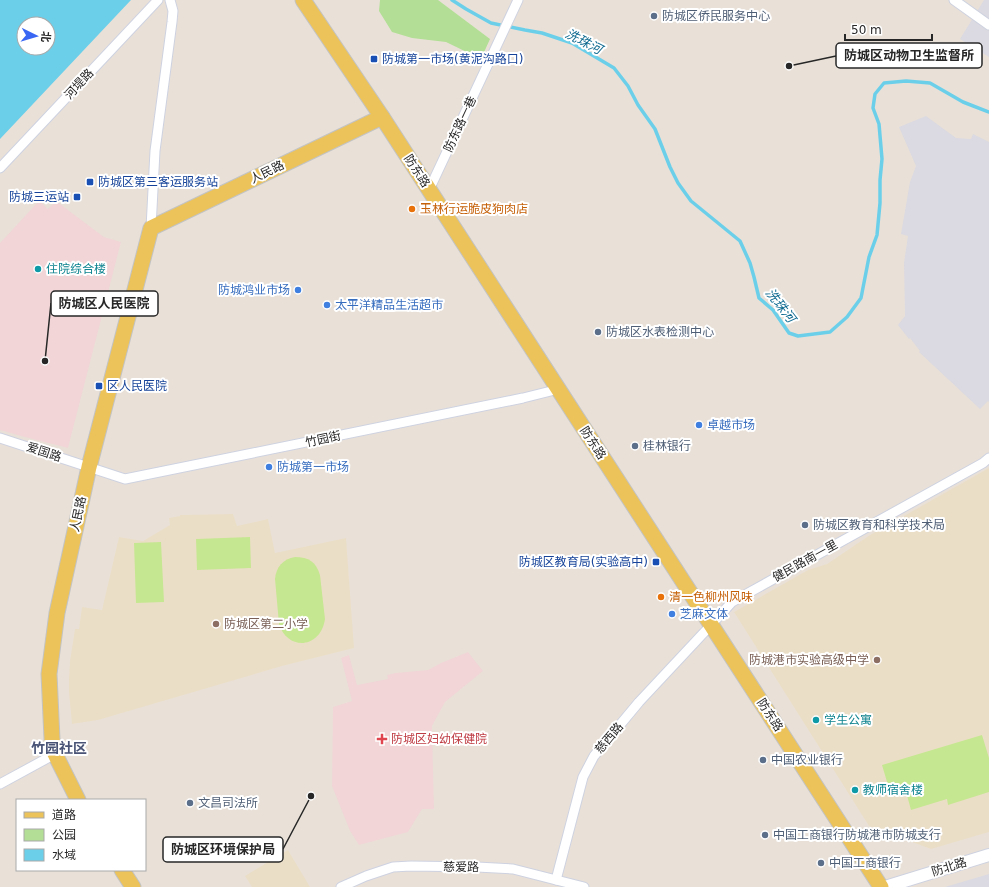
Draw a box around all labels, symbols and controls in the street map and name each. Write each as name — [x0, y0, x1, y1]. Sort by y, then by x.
place label: 防城区侨民服务中心 — [662, 9, 770, 23]
marker: 防城区侨民服务中心 — [649, 11, 659, 21]
north arrow — [16, 16, 56, 56]
scale bar — [845, 16, 932, 42]
text: 50 m — [851, 23, 882, 37]
water label: 洗珠河 — [563, 26, 607, 58]
text: 北 — [39, 31, 52, 43]
callout: 防城区动物卫生监督所 — [836, 43, 982, 68]
text: 防城区动物卫生监督所 — [844, 48, 974, 63]
place label: 防城第一市场(黄泥沟路口) — [382, 52, 523, 66]
marker: 防城第一市场(黄泥沟路口) — [369, 54, 379, 64]
street label: 河堤路 — [62, 66, 96, 102]
street label: 防东路一巷 — [441, 94, 479, 154]
street label: 防东路 — [401, 152, 433, 190]
street label: 人民路 — [248, 158, 286, 186]
place label: 防城区第三客运服务站 — [98, 175, 218, 189]
marker: 防城区第三客运服务站 — [85, 177, 95, 187]
place label: 防城三运站 — [9, 190, 69, 204]
marker: 防城三运站 — [72, 192, 82, 202]
place label: 玉林行运脆皮狗肉店 — [420, 202, 528, 216]
marker: 玉林行运脆皮狗肉店 — [407, 204, 417, 214]
place label: 住院综合楼 — [46, 262, 106, 276]
marker: 住院综合楼 — [33, 264, 43, 274]
place label: 防城鸿业市场 — [218, 283, 290, 297]
marker: 防城鸿业市场 — [293, 285, 303, 295]
water label: 洗珠河 — [763, 285, 800, 328]
callout: 防城区人民医院 — [51, 291, 158, 316]
text: 防城区人民医院 — [58, 296, 150, 311]
place label: 太平洋精品生活超市 — [335, 298, 443, 312]
marker: 太平洋精品生活超市 — [322, 300, 332, 310]
place label: 防城区水表检测中心 — [606, 325, 714, 339]
marker: 防城区水表检测中心 — [593, 327, 603, 337]
place label: 区人民医院 — [107, 379, 167, 393]
marker: 区人民医院 — [94, 381, 104, 391]
place label: 卓越市场 — [707, 418, 755, 432]
marker: 卓越市场 — [694, 420, 704, 430]
street label: 防东路 — [577, 424, 609, 462]
street label: 竹园街 — [304, 428, 342, 450]
place label: 桂林银行 — [643, 439, 691, 453]
street label: 爱国路 — [25, 440, 63, 464]
marker: 桂林银行 — [630, 441, 640, 451]
place label: 防城第一市场 — [277, 460, 349, 474]
marker: 防城第一市场 — [264, 462, 274, 472]
street label: 人民路 — [67, 495, 89, 533]
place label: 防城区教育和科学技术局 — [813, 518, 945, 532]
marker: 防城区教育和科学技术局 — [800, 520, 810, 530]
street label: 健民路南一里 — [770, 537, 840, 585]
place label: 防城区教育局(实验高中) — [519, 555, 648, 569]
marker: 防城区教育局(实验高中) — [651, 557, 661, 567]
place label: 清一色柳州风味 — [669, 590, 753, 604]
marker: 清一色柳州风味 — [656, 592, 666, 602]
place label: 芝麻文体 — [680, 607, 728, 621]
marker: 芝麻文体 — [667, 609, 677, 619]
place label: 防城区第二小学 — [224, 617, 308, 631]
marker: 防城区第二小学 — [211, 619, 221, 629]
place label: 防城港市实验高级中学 — [749, 653, 869, 667]
marker: 防城港市实验高级中学 — [872, 655, 882, 665]
street label: 防东路 — [754, 696, 786, 734]
place label: 学生公寓 — [824, 713, 872, 727]
marker: 学生公寓 — [811, 715, 821, 725]
street label: 慈西路 — [592, 720, 626, 756]
place label: 防城区妇幼保健院 — [391, 732, 487, 746]
marker: 防城区妇幼保健院 — [376, 733, 388, 745]
district label: 竹园社区 — [31, 740, 87, 756]
place label: 中国农业银行 — [771, 753, 843, 767]
marker: 中国农业银行 — [758, 755, 768, 765]
place label: 教师宿舍楼 — [863, 783, 923, 797]
marker: 教师宿舍楼 — [850, 785, 860, 795]
place label: 文昌司法所 — [198, 796, 258, 810]
marker: 文昌司法所 — [185, 798, 195, 808]
legend — [16, 799, 146, 871]
text: 道路 — [52, 808, 76, 822]
text: 公园 — [52, 828, 76, 842]
place label: 中国工商银行防城港市防城支行 — [773, 828, 941, 842]
marker: 中国工商银行防城港市防城支行 — [760, 830, 770, 840]
callout: 防城区环境保护局 — [163, 837, 283, 862]
text: 防城区环境保护局 — [171, 842, 275, 857]
text: 水域 — [52, 848, 76, 862]
street label: 防北路 — [930, 855, 968, 879]
place label: 中国工商银行 — [829, 856, 901, 870]
marker: 中国工商银行 — [816, 858, 826, 868]
street label: 慈爱路 — [443, 860, 479, 874]

